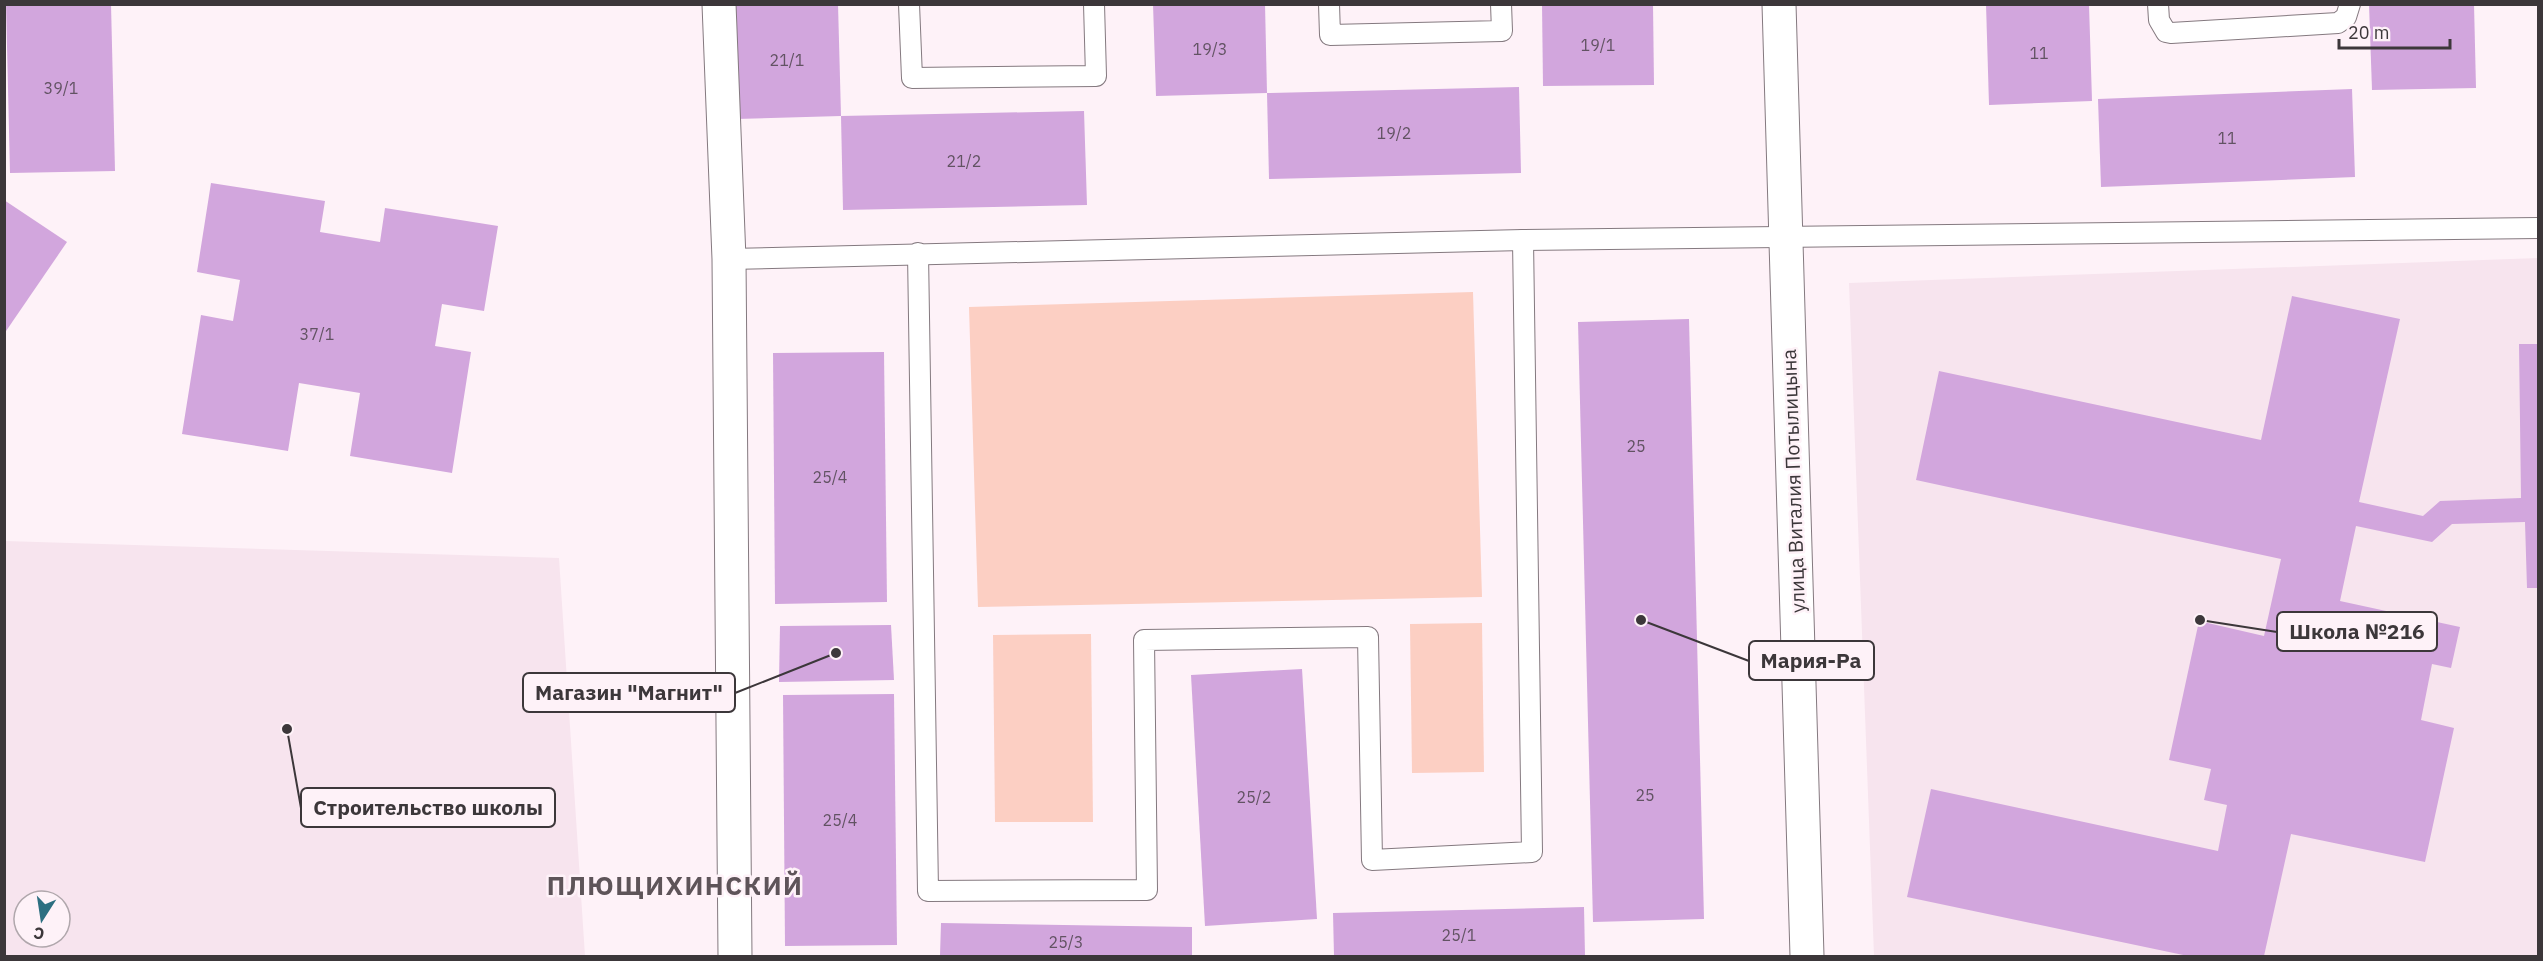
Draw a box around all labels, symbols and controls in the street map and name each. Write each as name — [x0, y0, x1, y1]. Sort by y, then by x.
scale bar — [2339, 12, 2450, 50]
text: 20 m — [2348, 21, 2390, 44]
house number: 19/1 — [1581, 35, 1615, 55]
house number: 19/3 — [1193, 39, 1227, 59]
house number: 11 — [2029, 43, 2049, 63]
house number: 21/1 — [770, 50, 804, 70]
house number: 39/1 — [44, 78, 78, 98]
house number: 19/2 — [1377, 123, 1411, 143]
house number: 11 — [2217, 128, 2237, 148]
house number: 21/2 — [947, 151, 981, 171]
house number: 37/1 — [300, 324, 334, 344]
street label: улица Виталия Потылицына — [1775, 348, 1811, 613]
house number: 25 — [1626, 436, 1646, 456]
house number: 25/4 — [813, 467, 847, 487]
callout: Школа №216 — [2277, 612, 2437, 651]
text: Школа №216 — [2289, 617, 2425, 645]
callout: Мария-Ра — [1749, 641, 1874, 680]
text: Мария-Ра — [1761, 646, 1862, 674]
callout: Магазин "Магнит" — [523, 673, 735, 712]
text: Магазин "Магнит" — [535, 678, 723, 706]
house number: 25 — [1635, 785, 1655, 805]
house number: 25/2 — [1237, 787, 1271, 807]
callout: Строительство школы — [301, 788, 555, 827]
text: Строительство школы — [313, 793, 543, 821]
house number: 25/4 — [823, 810, 857, 830]
district label: ПЛЮЩИХИНСКИЙ — [547, 868, 803, 902]
north arrow — [12, 889, 72, 949]
text: С — [32, 923, 46, 945]
house number: 25/1 — [1442, 925, 1476, 945]
house number: 25/3 — [1049, 932, 1083, 952]

